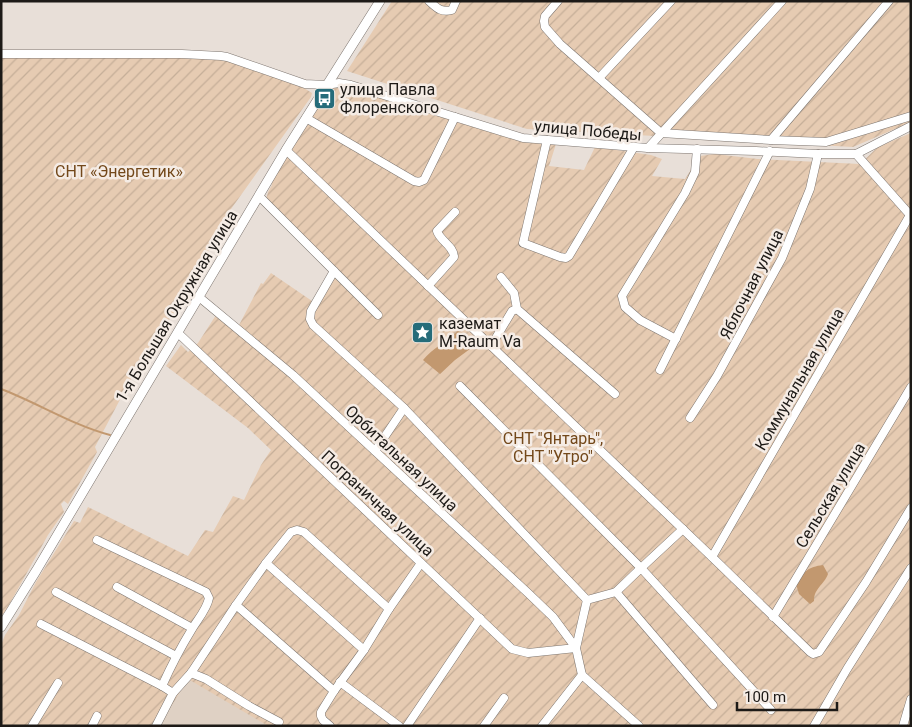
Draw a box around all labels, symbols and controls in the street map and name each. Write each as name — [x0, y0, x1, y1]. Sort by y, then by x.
place label: улица Павла Флоренского — [340, 80, 439, 117]
bus stop icon: улица Павла Флоренского — [312, 86, 336, 110]
street label: улица Победы — [533, 116, 643, 145]
park label: СНТ «Энергетик» — [55, 162, 183, 181]
street label: 1-я Большая Окружная улица — [111, 207, 241, 406]
street label: Яблочная улица — [716, 226, 787, 342]
street label: Коммунальная улица — [751, 305, 848, 454]
place label: каземат M-Raum Va — [439, 314, 521, 351]
place icon: каземат M-Raum Va — [411, 320, 435, 344]
street label: Орбитальная улица — [342, 401, 462, 515]
park label: СНТ "Янтарь", СНТ "Утро" — [503, 429, 603, 466]
street label: Сельская улица — [792, 439, 869, 551]
street label: Пограничная улица — [318, 446, 438, 560]
scale bar — [737, 680, 837, 712]
text: 100 m — [744, 688, 786, 706]

